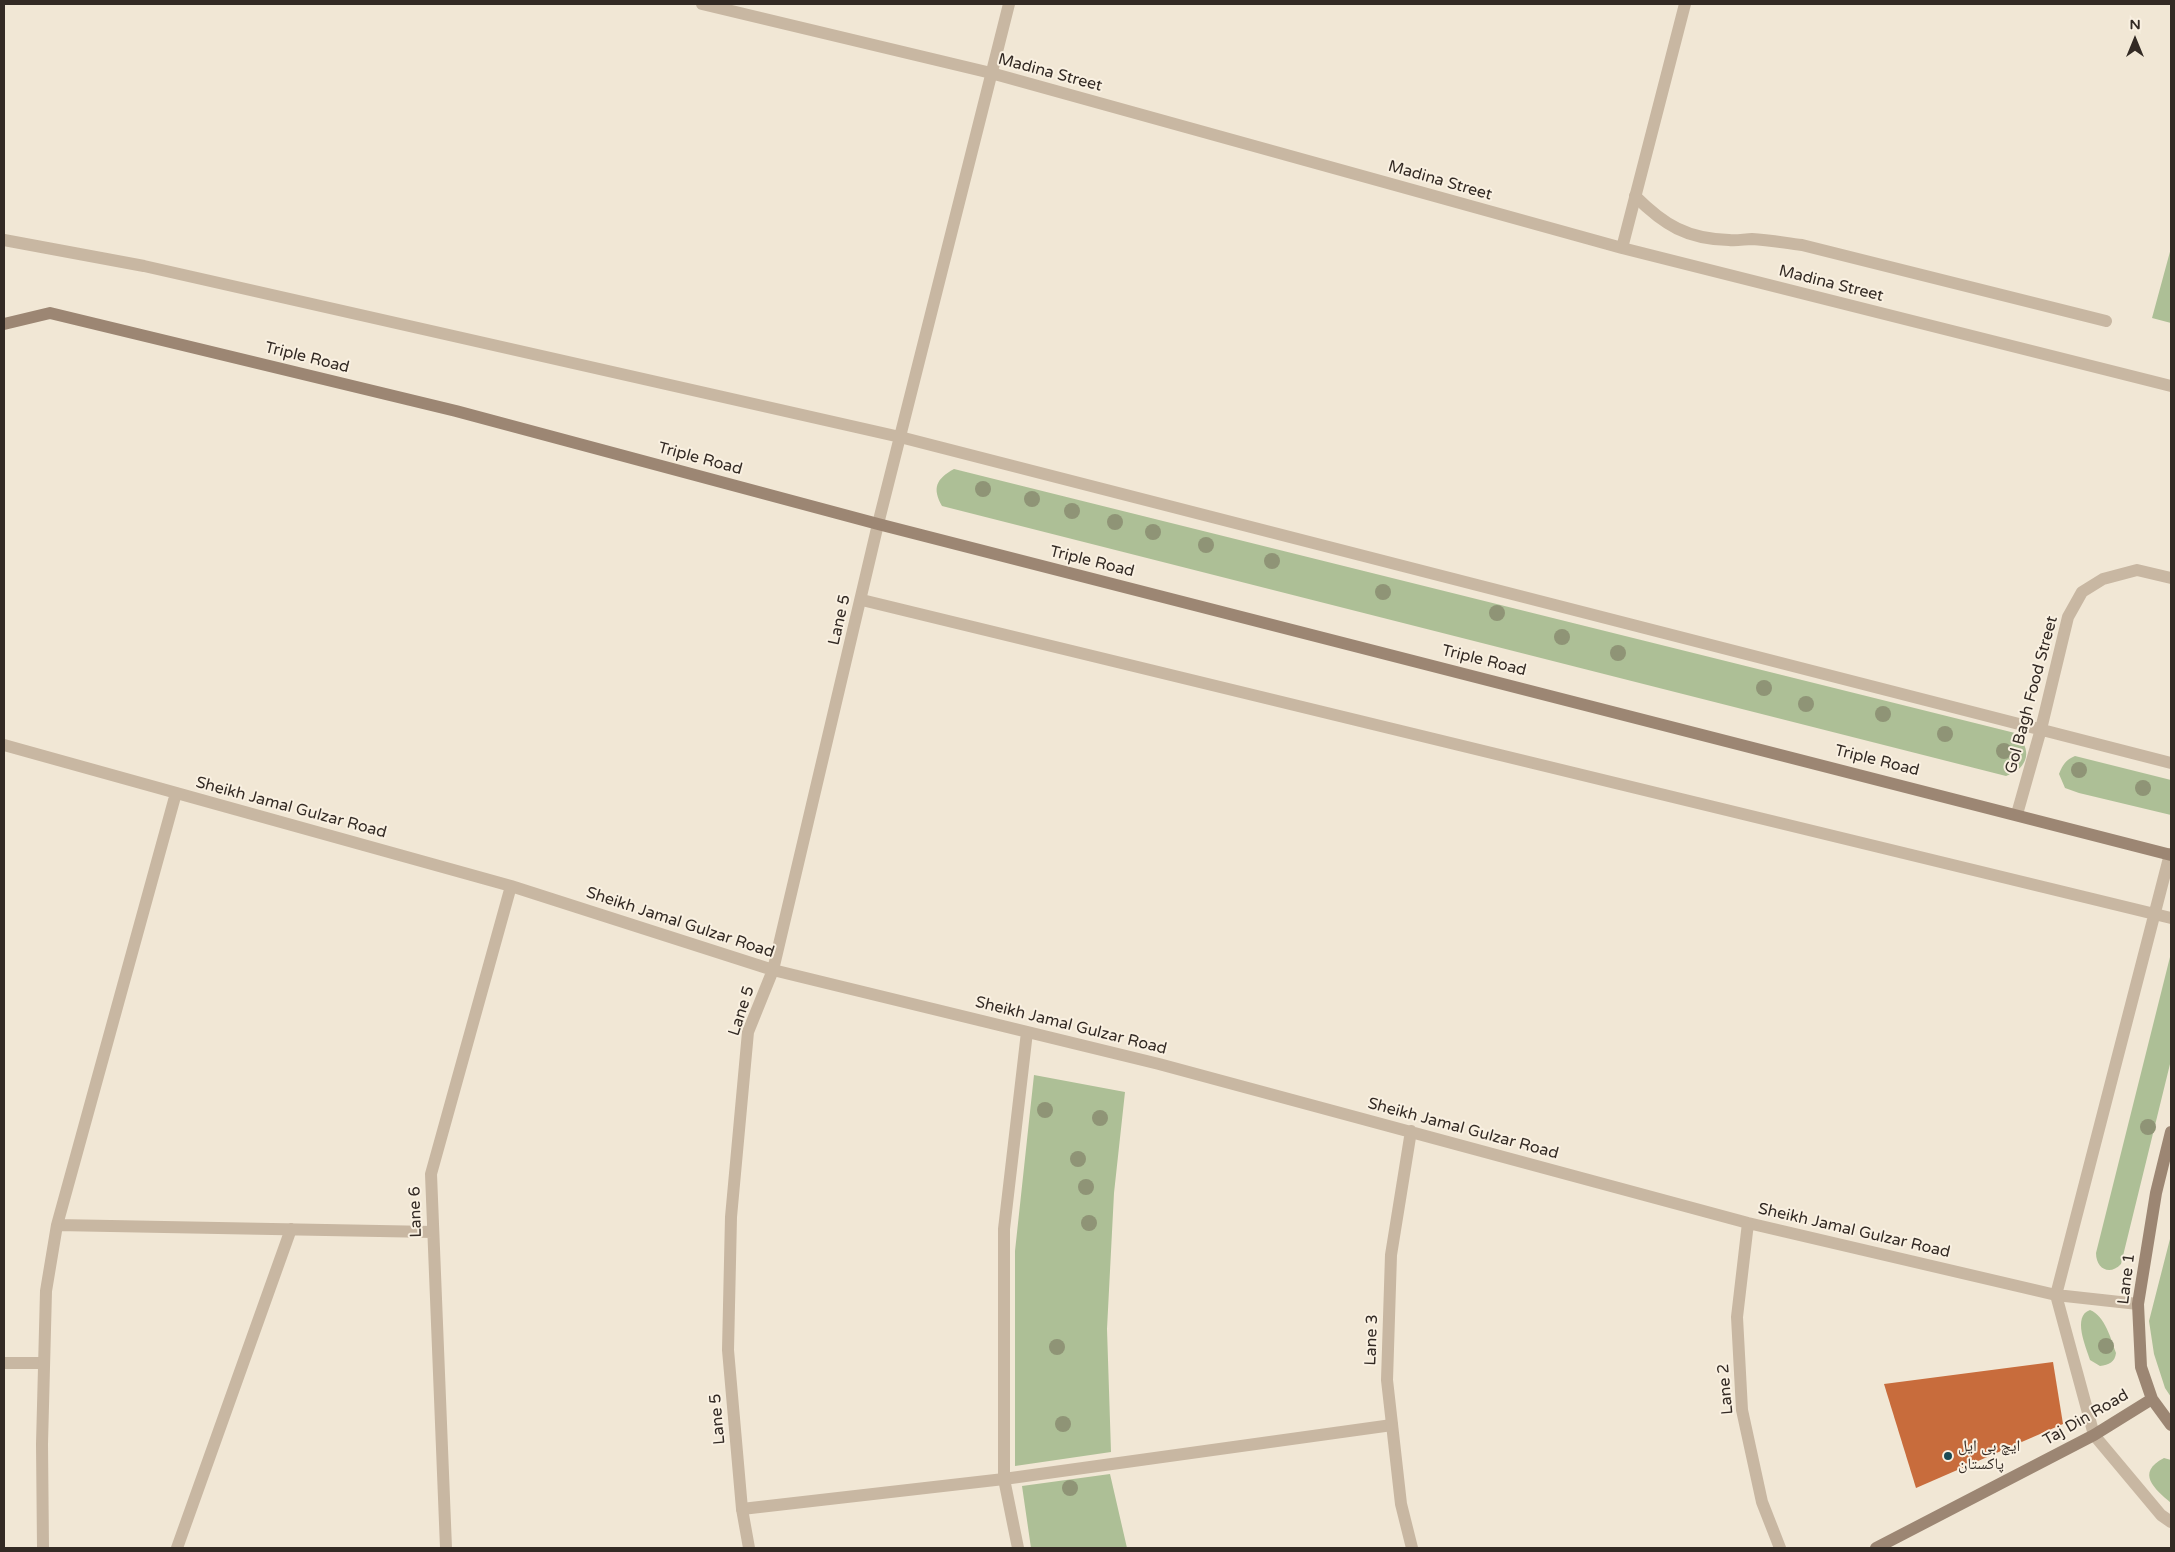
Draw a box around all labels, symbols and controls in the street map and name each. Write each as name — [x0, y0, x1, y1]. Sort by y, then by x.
north arrow — [2110, 15, 2160, 65]
text: N — [2129, 16, 2141, 33]
street label: Madina Street — [996, 50, 1104, 96]
street label: Madina Street — [1386, 157, 1494, 205]
street label: Madina Street — [1777, 262, 1885, 306]
street label: Triple Road — [263, 338, 351, 378]
street label: Triple Road — [656, 439, 744, 479]
street label: Triple Road — [1048, 542, 1136, 582]
street label: Lane 5 — [825, 593, 855, 647]
street label: Gol Bagh Food Street — [2002, 614, 2062, 776]
street label: Triple Road — [1440, 641, 1528, 681]
street label: Triple Road — [1833, 741, 1921, 781]
street label: Sheikh Jamal Gulzar Road — [194, 773, 388, 843]
street label: Sheikh Jamal Gulzar Road — [583, 883, 777, 963]
street label: Lane 5 — [725, 984, 759, 1038]
street label: Sheikh Jamal Gulzar Road — [973, 993, 1169, 1059]
street label: Sheikh Jamal Gulzar Road — [1366, 1094, 1560, 1164]
street label: Lane 6 — [406, 1186, 426, 1238]
street label: Sheikh Jamal Gulzar Road — [1756, 1200, 1952, 1262]
street label: Lane 1 — [2114, 1252, 2140, 1306]
street label: Lane 3 — [1362, 1314, 1382, 1366]
street label: Lane 2 — [1714, 1363, 1738, 1415]
street label: Taj Din Road — [2040, 1386, 2132, 1450]
street label: Lane 5 — [706, 1393, 730, 1445]
place label: ایچ بی ایل پاکستان — [1958, 1437, 2020, 1475]
marker: ایچ بی ایل پاکستان — [1942, 1450, 1954, 1462]

